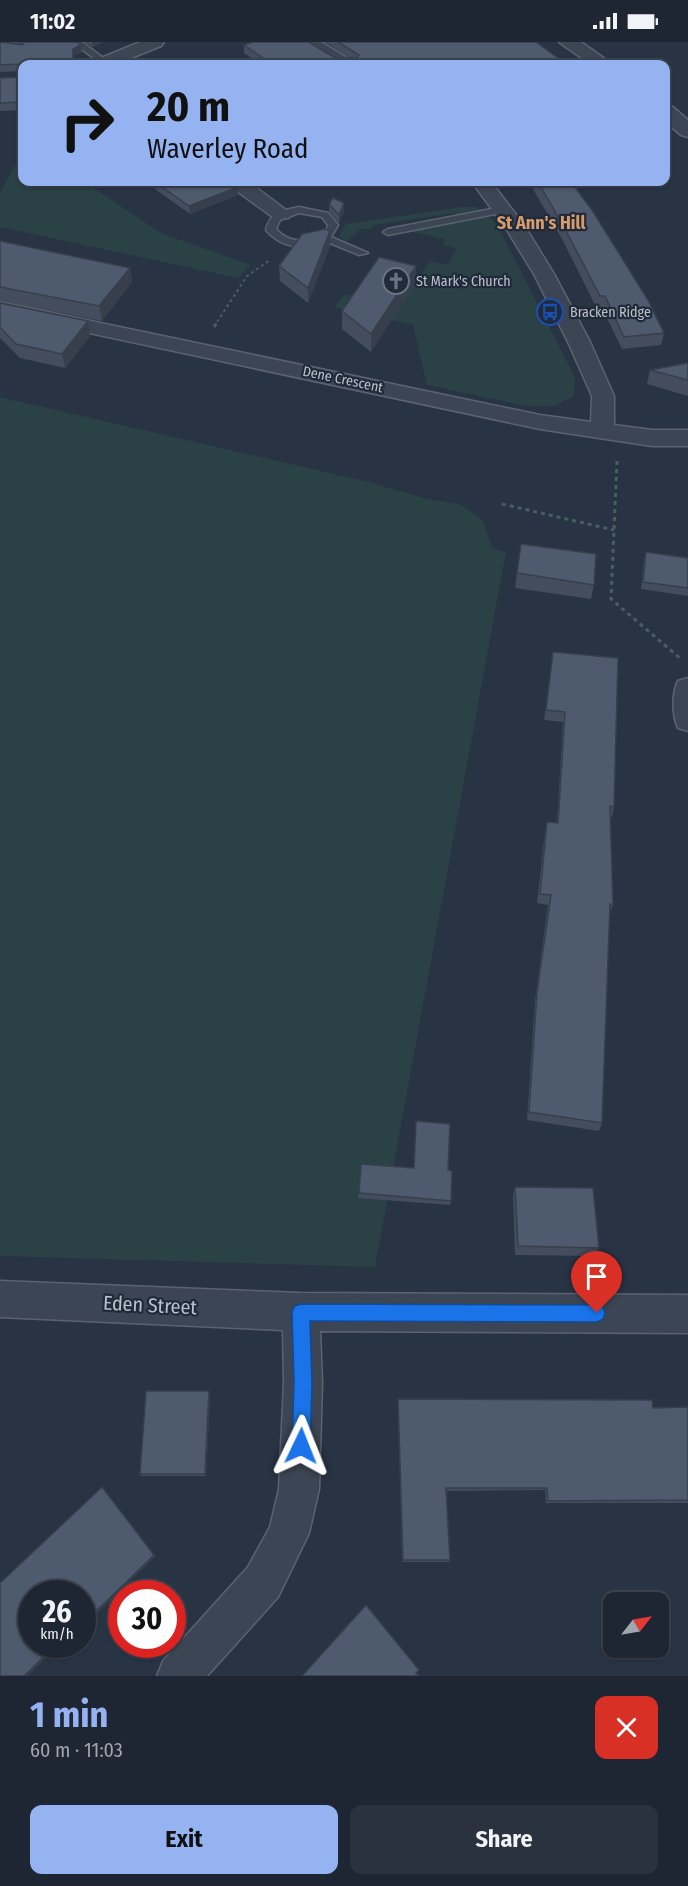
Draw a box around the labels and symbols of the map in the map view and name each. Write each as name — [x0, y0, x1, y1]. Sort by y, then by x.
district label: St Ann's Hill — [497, 212, 585, 234]
church icon: St Mark's Church — [381, 266, 411, 296]
place label: St Mark's Church — [416, 273, 511, 290]
bus stop icon: Bracken Ridge — [535, 297, 565, 327]
place label: Bracken Ridge — [570, 304, 651, 321]
street label: Dene Crescent — [301, 363, 385, 396]
pin — [571, 1251, 622, 1313]
street label: Eden Street — [102, 1291, 198, 1319]
position arrow — [269, 1414, 333, 1478]
speed limit sign: 30 — [108, 1580, 186, 1658]
north arrow — [603, 1592, 669, 1658]

